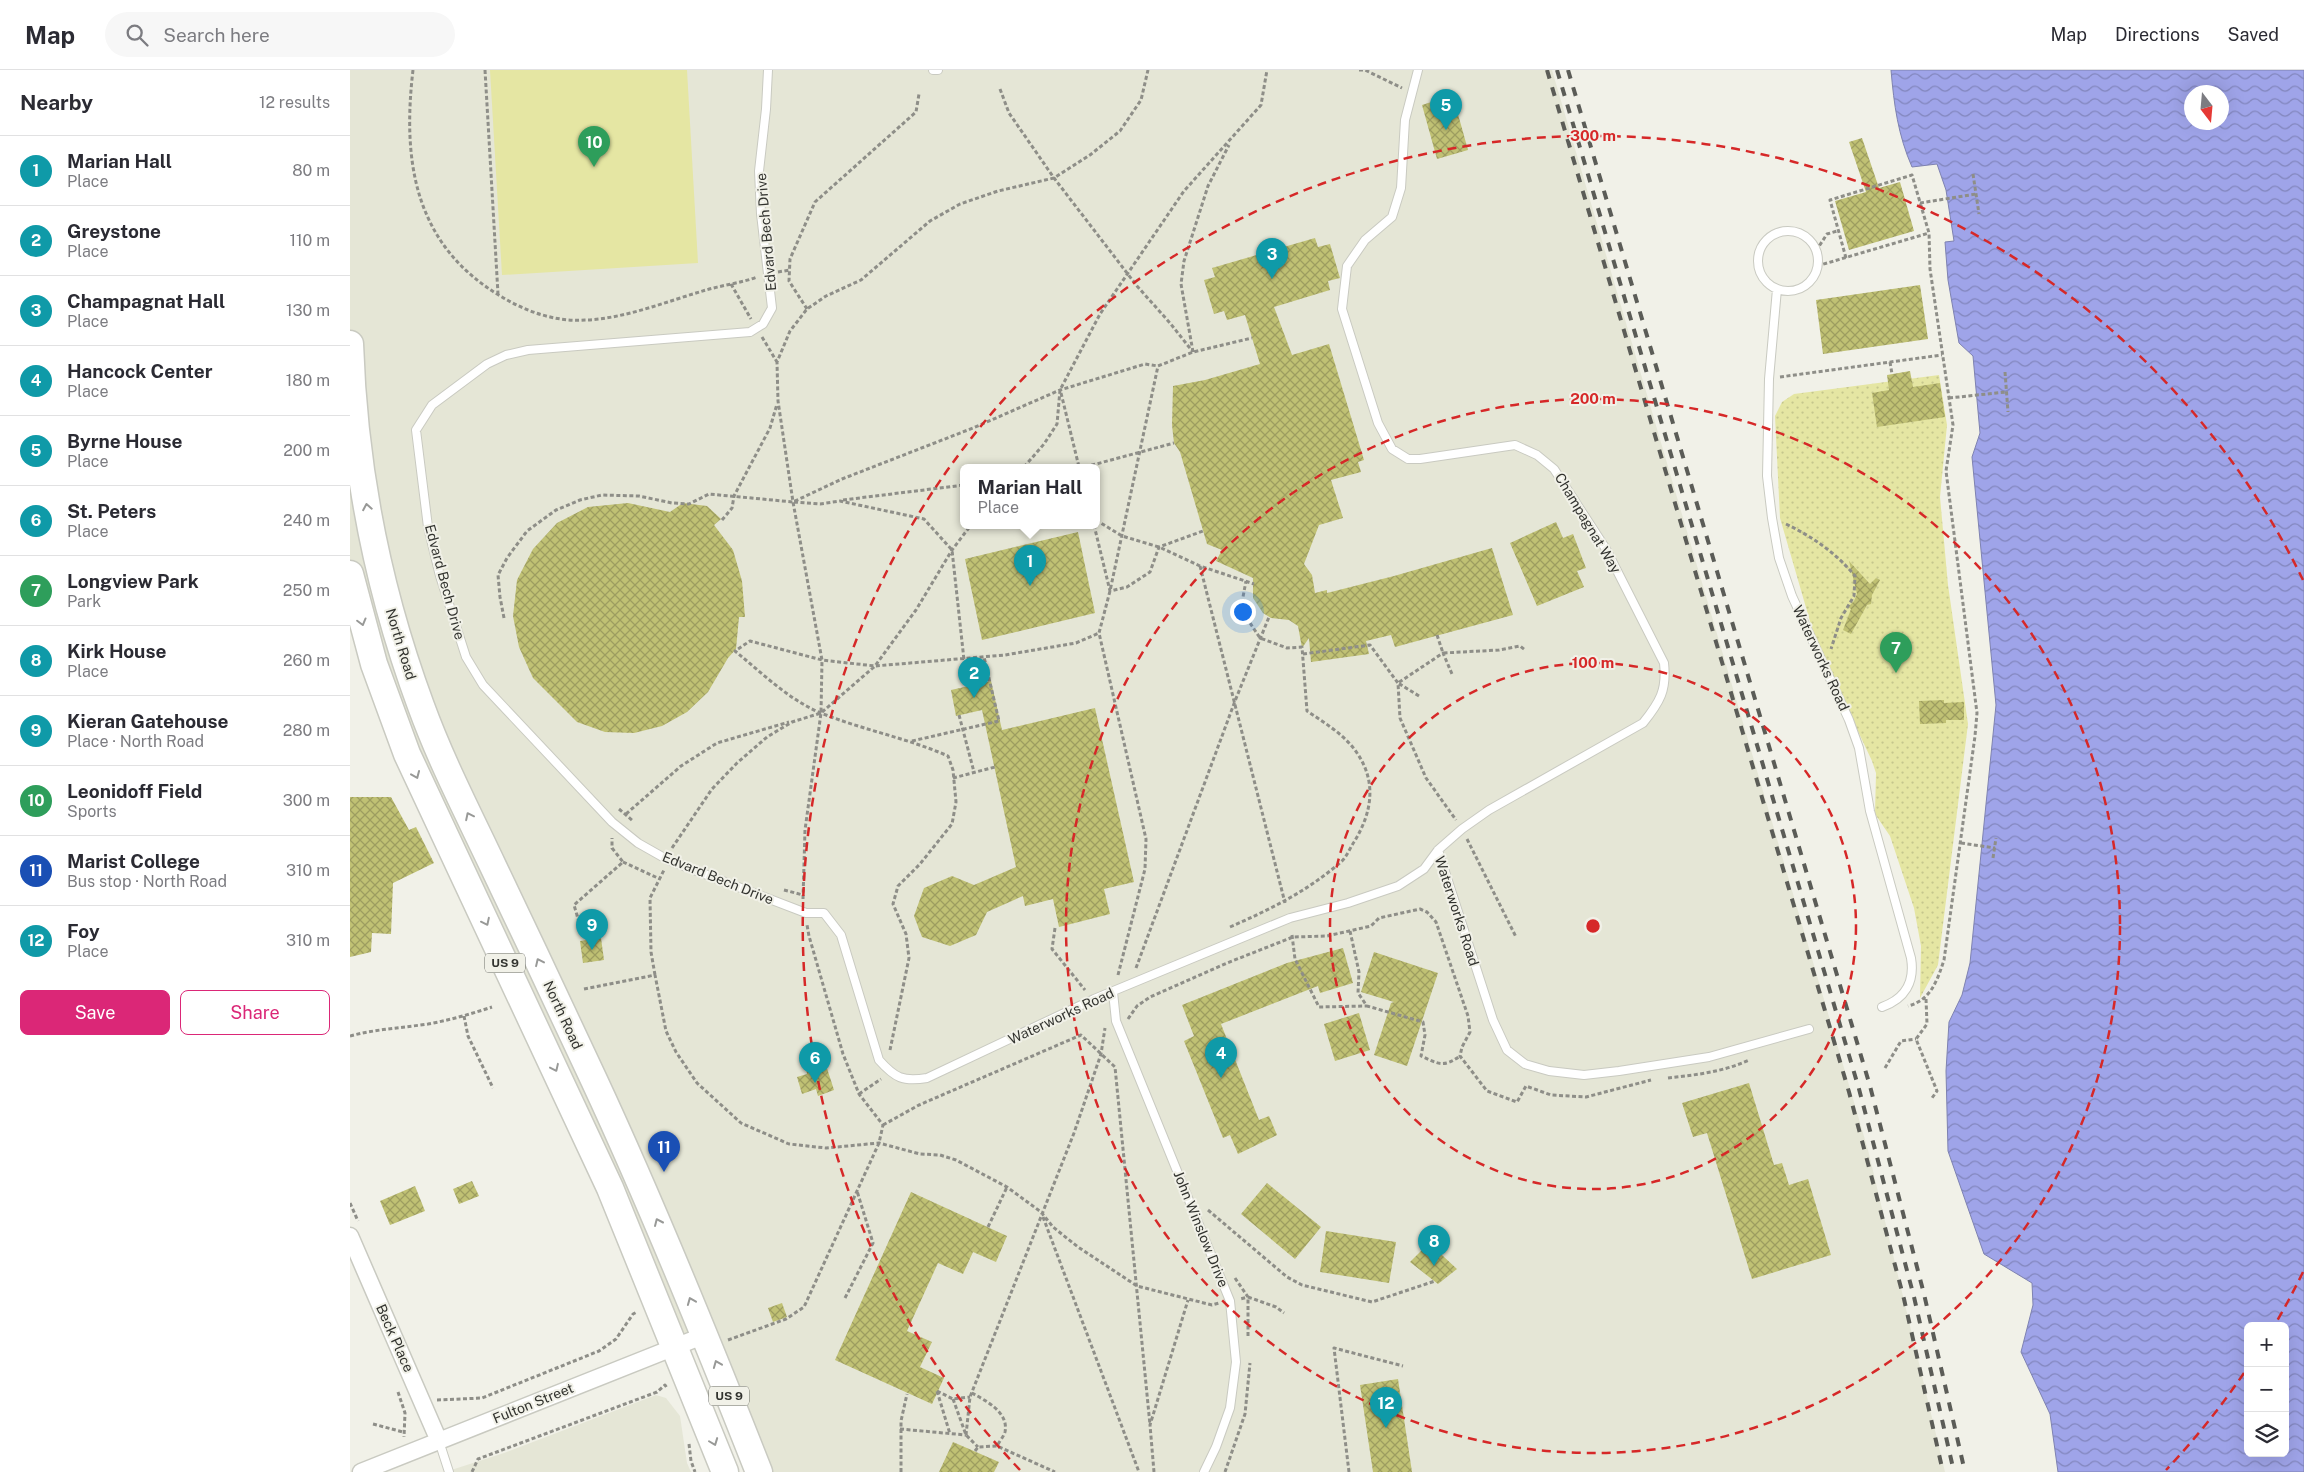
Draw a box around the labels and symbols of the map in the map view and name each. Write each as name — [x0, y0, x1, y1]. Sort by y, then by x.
north arrow — [2184, 85, 2229, 130]
pin: 5 — [1430, 89, 1462, 130]
pin: 10 — [578, 126, 610, 167]
text: 300 m — [1570, 127, 1616, 144]
street label: Edvard Bech Drive — [753, 172, 779, 292]
pin: 3 — [1256, 238, 1288, 279]
text: 200 m — [1570, 390, 1616, 407]
street label: Champagnat Way — [1552, 470, 1624, 576]
one-way arrow — [363, 503, 373, 512]
street label: Edvard Bech Drive — [422, 523, 468, 641]
pin: 1 — [1014, 545, 1046, 586]
your location — [1230, 599, 1256, 625]
street label: Waterworks Road — [1790, 603, 1852, 713]
street label: North Road — [383, 606, 419, 682]
one-way arrow — [356, 617, 367, 626]
pin: 7 — [1880, 632, 1912, 673]
text: 100 m — [1572, 654, 1614, 671]
pin: 2 — [958, 657, 990, 698]
one-way arrow — [410, 770, 421, 779]
one-way arrow — [465, 812, 475, 821]
street label: Edvard Bech Drive — [660, 848, 776, 908]
street label: Waterworks Road — [1432, 854, 1482, 968]
pin: 9 — [576, 909, 608, 950]
one-way arrow — [479, 917, 490, 926]
centre of rings — [1584, 917, 1602, 935]
road number: US 9 — [485, 954, 525, 972]
one-way arrow — [535, 959, 545, 968]
street label: North Road — [540, 978, 586, 1052]
street label: Waterworks Road — [1006, 985, 1116, 1047]
pin: 4 — [1205, 1037, 1237, 1078]
pin: 6 — [799, 1042, 831, 1083]
one-way arrow — [549, 1063, 559, 1072]
pin: 11 — [648, 1131, 680, 1172]
street label: John Winslow Drive — [1170, 1168, 1232, 1290]
one-way arrow — [654, 1218, 665, 1227]
pin: 8 — [1418, 1225, 1450, 1266]
one-way arrow — [687, 1297, 698, 1306]
street label: Beck Place — [373, 1302, 417, 1374]
one-way arrow — [712, 1360, 723, 1369]
street label: Fulton Street — [490, 1380, 576, 1426]
road number: US 9 — [709, 1386, 749, 1405]
pin: 12 — [1370, 1387, 1402, 1428]
one-way arrow — [707, 1437, 718, 1446]

